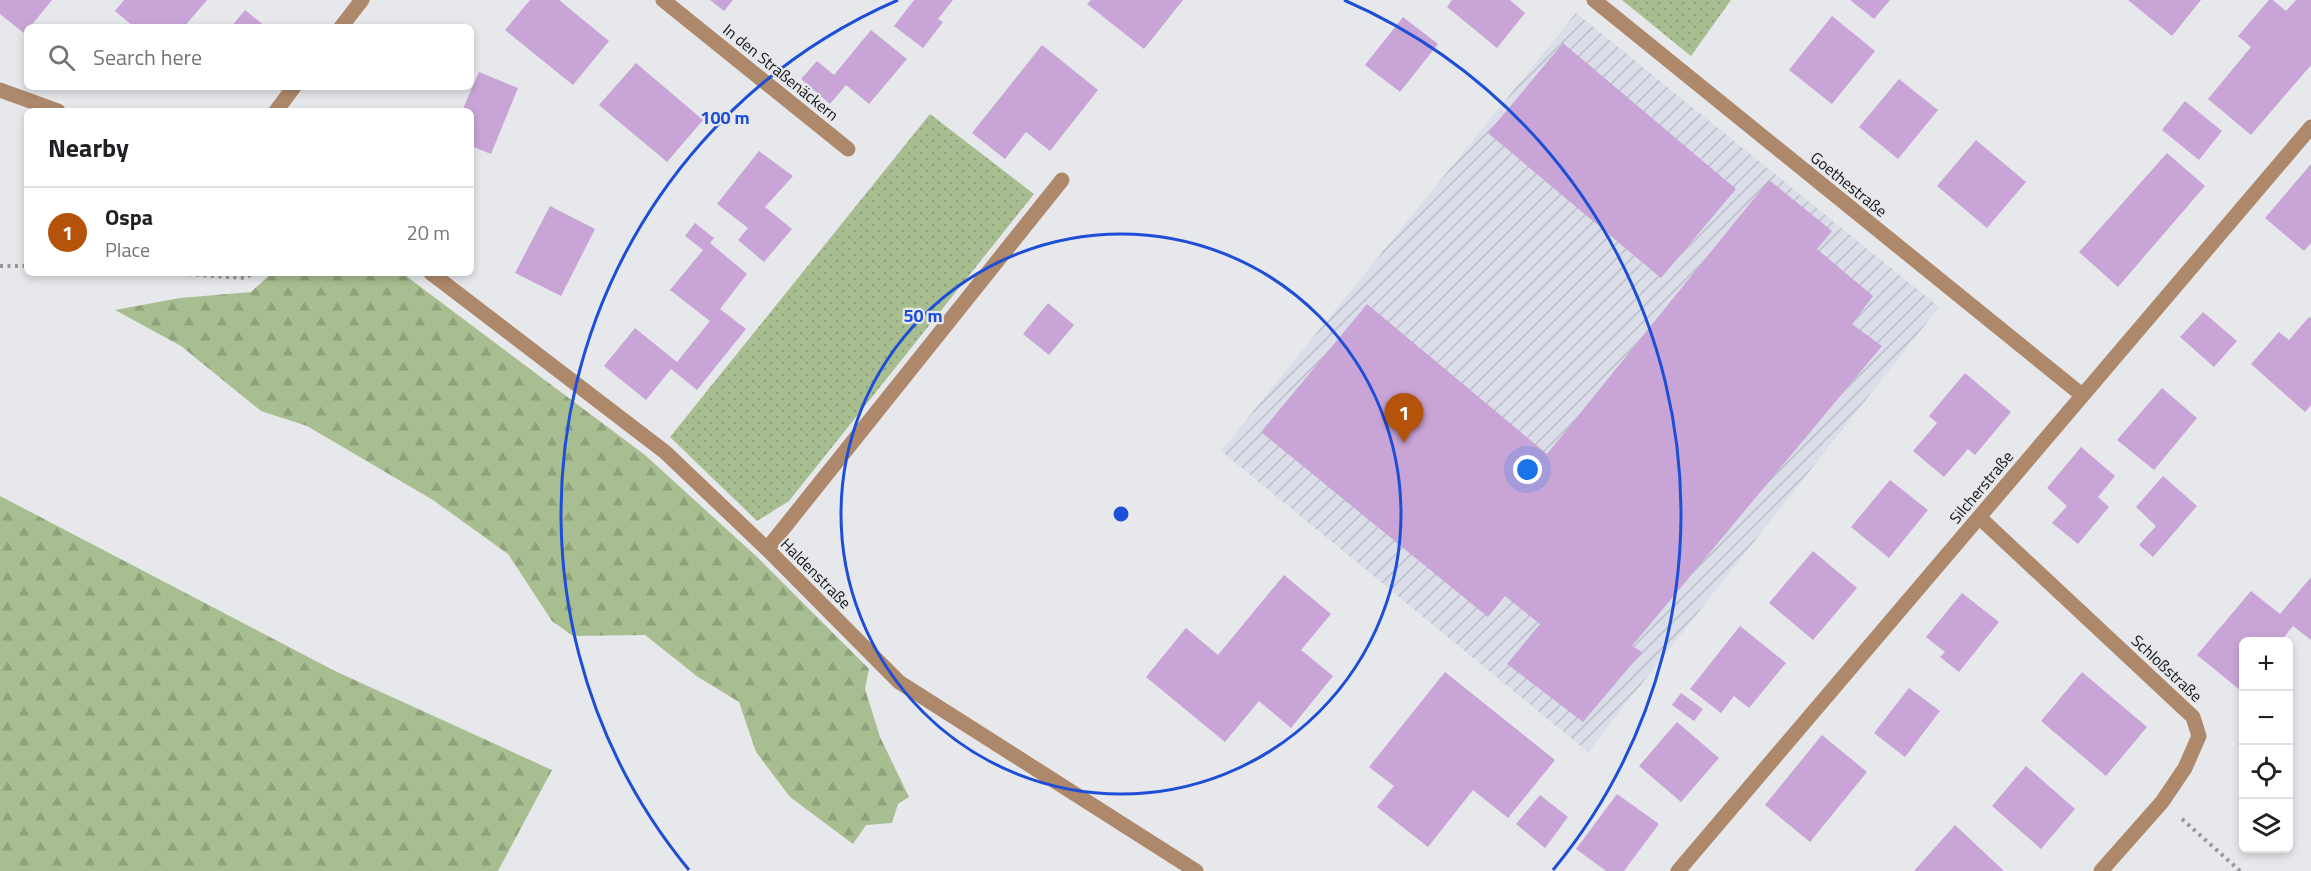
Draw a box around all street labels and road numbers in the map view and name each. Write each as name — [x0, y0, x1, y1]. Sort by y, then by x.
street label: In den Straßenäckern — [718, 18, 844, 126]
street label: Goethestraße — [1806, 146, 1892, 222]
street label: Silcherstraße — [1943, 445, 2019, 529]
street label: Haldenstraße — [775, 532, 857, 614]
street label: Schloßstraße — [2126, 629, 2208, 707]

